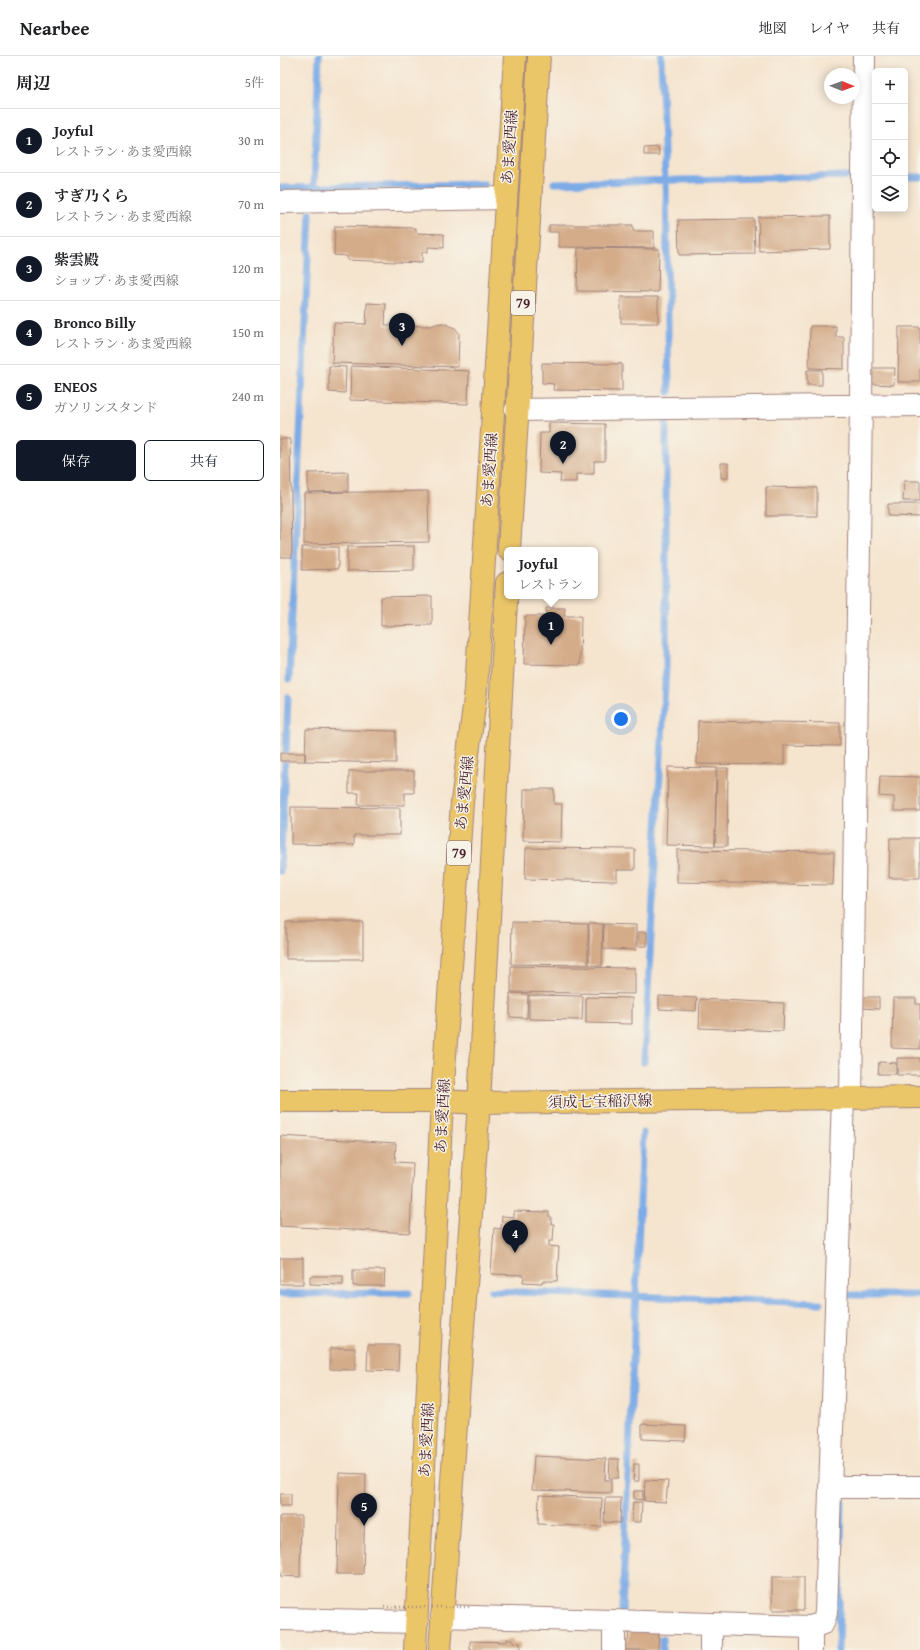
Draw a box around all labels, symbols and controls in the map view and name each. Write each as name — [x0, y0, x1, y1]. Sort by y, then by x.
text: Nearbee — [20, 14, 90, 42]
text: 地図 — [759, 18, 787, 38]
text: レイヤ — [809, 18, 850, 38]
text: 共有 — [872, 18, 900, 38]
north arrow — [824, 68, 860, 104]
map controls — [872, 68, 908, 212]
button: + — [872, 68, 908, 104]
text: 周辺 — [16, 70, 50, 95]
text: 5件 — [245, 73, 264, 92]
button: − — [872, 104, 908, 140]
street label: あま愛西線 — [496, 109, 522, 185]
text: Joyful — [54, 120, 93, 141]
text: 1 — [26, 131, 32, 150]
text: 30 m — [238, 131, 264, 150]
button: locate — [872, 140, 908, 176]
text: レストラン · あま愛西線 — [54, 142, 192, 161]
button: layers — [872, 176, 908, 212]
text: すぎ乃くら — [54, 185, 129, 206]
text: 2 — [26, 195, 32, 214]
text: 70 m — [238, 195, 264, 214]
text: レストラン · あま愛西線 — [54, 207, 192, 226]
text: 紫雲殿 — [54, 249, 99, 270]
text: 3 — [26, 259, 32, 278]
text: 120 m — [232, 259, 264, 278]
text: ショップ · あま愛西線 — [54, 271, 179, 290]
road number: 79 — [511, 291, 535, 315]
text: Bronco Billy — [54, 312, 136, 333]
pin: 3 — [389, 313, 415, 346]
text: 4 — [26, 323, 32, 342]
text: 150 m — [232, 323, 264, 342]
text: レストラン · あま愛西線 — [54, 334, 192, 353]
text: ENEOS — [54, 376, 97, 397]
text: 5 — [26, 387, 32, 406]
text: 240 m — [232, 387, 264, 406]
text: ガソリンスタンド — [54, 398, 158, 417]
pin: 2 — [550, 431, 576, 464]
street label: あま愛西線 — [476, 432, 502, 508]
button: 保存 — [16, 440, 136, 481]
button: 共有 — [144, 440, 264, 481]
popup — [504, 547, 598, 599]
text: Joyful — [519, 553, 558, 574]
text: レストラン — [519, 575, 583, 594]
pin: 1 — [538, 612, 564, 645]
your location — [611, 709, 631, 729]
street label: あま愛西線 — [450, 755, 478, 831]
road number: 79 — [447, 841, 471, 865]
street label: あま愛西線 — [430, 1078, 454, 1154]
street label: 須成七宝稲沢線 — [547, 1090, 653, 1112]
pin: 4 — [502, 1220, 528, 1253]
street label: あま愛西線 — [414, 1402, 438, 1478]
pin: 5 — [351, 1493, 377, 1526]

